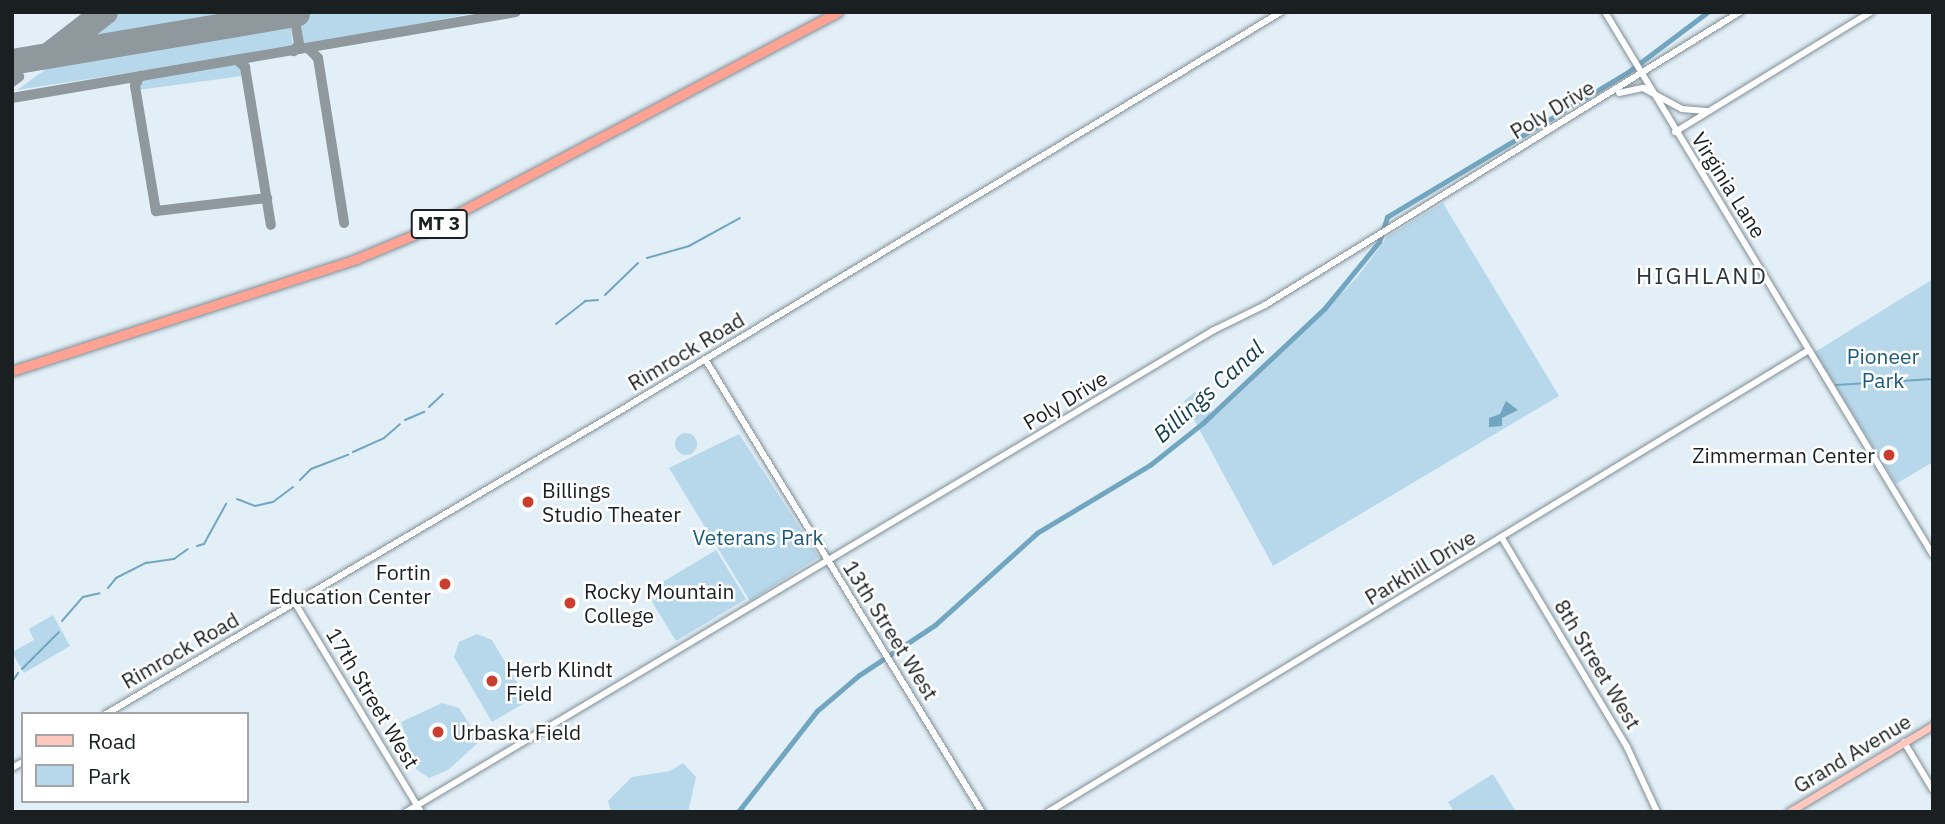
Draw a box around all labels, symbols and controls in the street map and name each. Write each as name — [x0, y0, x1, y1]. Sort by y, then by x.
street label: Poly Drive — [1505, 74, 1599, 144]
street label: Virginia Lane — [1686, 127, 1772, 243]
road number: MT 3 — [409, 208, 469, 240]
district label: HIGHLAND — [1637, 261, 1767, 289]
street label: Rimrock Road — [623, 306, 749, 396]
water label: Billings Canal — [1147, 334, 1269, 448]
park label: Pioneer Park — [1847, 343, 1919, 393]
street label: Poly Drive — [1018, 365, 1112, 435]
place label: Zimmerman Center — [1692, 442, 1875, 468]
marker: Zimmerman Center — [1881, 447, 1897, 463]
place label: Billings Studio Theater — [542, 477, 681, 527]
marker: Billings Studio Theater — [520, 494, 536, 510]
park label: Veterans Park — [693, 524, 823, 550]
street label: Parkhill Drive — [1360, 524, 1480, 610]
street label: 13th Street West — [838, 556, 944, 704]
place label: Fortin Education Center — [269, 559, 431, 609]
marker: Fortin Education Center — [437, 576, 453, 592]
place label: Rocky Mountain College — [584, 578, 734, 628]
marker: Rocky Mountain College — [562, 595, 578, 611]
street label: 8th Street West — [1549, 595, 1647, 733]
street label: Rimrock Road — [117, 606, 243, 694]
street label: 17th Street West — [321, 623, 425, 773]
place label: Herb Klindt Field — [506, 656, 613, 706]
marker: Herb Klindt Field — [484, 673, 500, 689]
street label: Grand Avenue — [1789, 708, 1915, 798]
legend — [21, 712, 248, 803]
place label: Urbaska Field — [452, 719, 581, 745]
marker: Urbaska Field — [430, 724, 446, 740]
text: Road — [88, 727, 136, 755]
text: Park — [88, 762, 131, 790]

